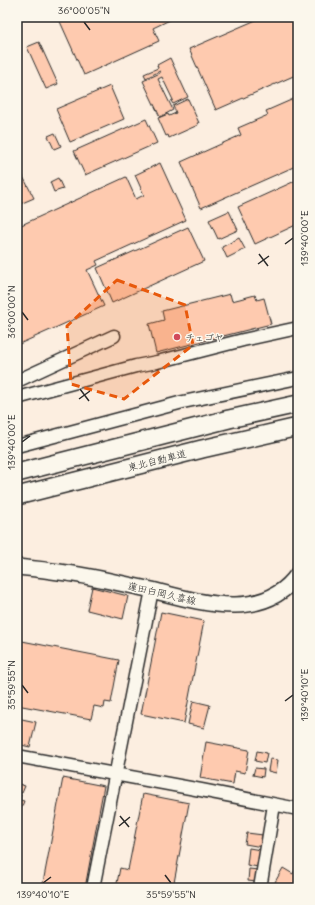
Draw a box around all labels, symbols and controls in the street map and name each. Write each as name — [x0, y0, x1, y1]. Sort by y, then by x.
text: 36°00'05"N — [58, 4, 110, 17]
text: 139°40'00"E — [298, 210, 311, 266]
text: 36°00'00"N — [5, 285, 18, 339]
place label: チェゴヤ — [185, 331, 224, 344]
marker: チェゴヤ — [172, 332, 182, 342]
text: 139°40'00"E — [5, 414, 18, 470]
street label: 東北自動車道 — [126, 447, 188, 474]
street label: 蓮田白岡久喜線 — [126, 579, 197, 608]
text: 35°59'55"N — [5, 660, 18, 710]
text: 139°40'10"E — [298, 669, 311, 721]
text: 139°40'10"E — [17, 888, 69, 901]
text: 35°59'55"N — [146, 888, 196, 901]

